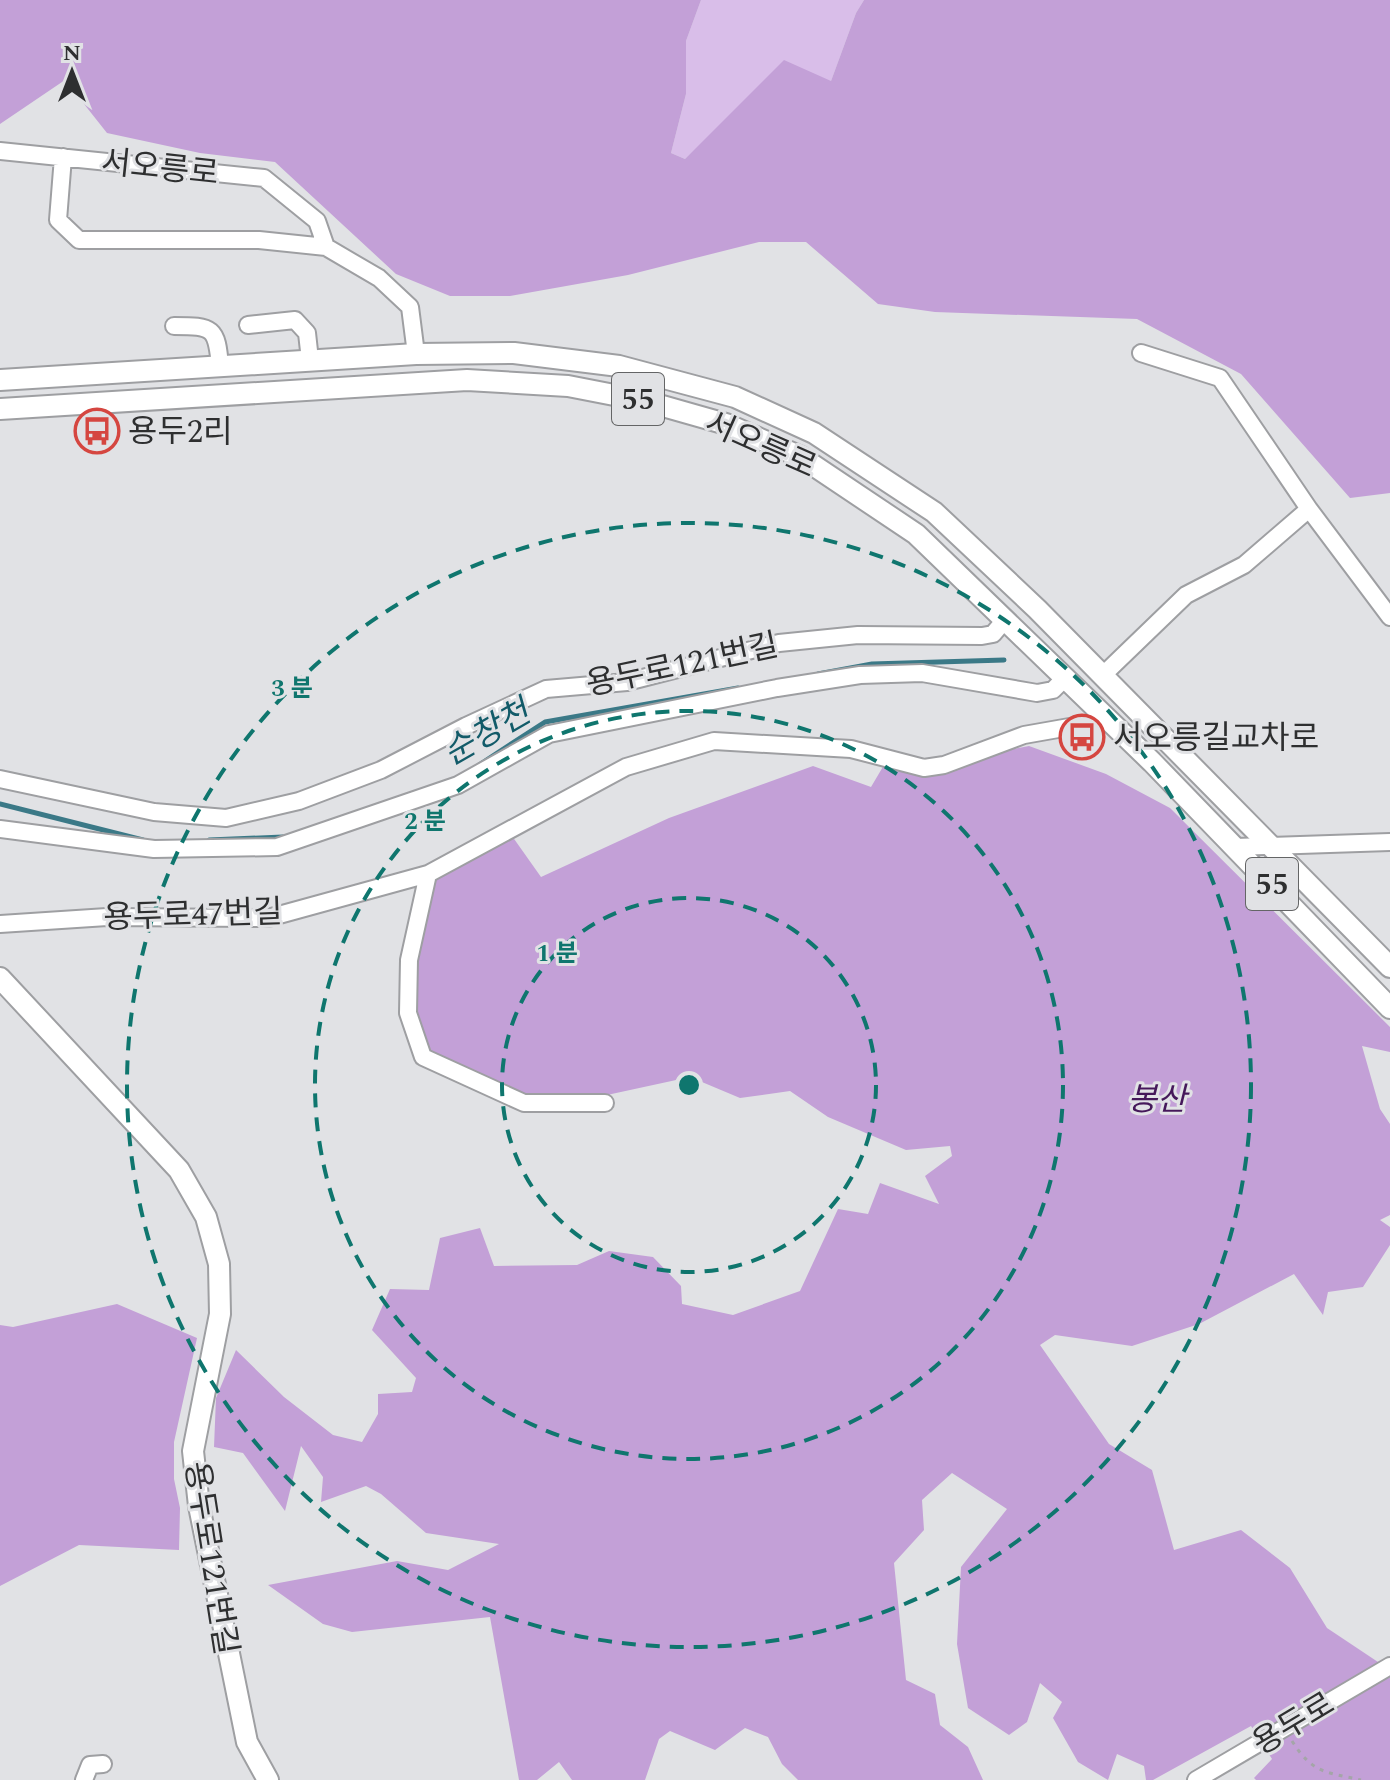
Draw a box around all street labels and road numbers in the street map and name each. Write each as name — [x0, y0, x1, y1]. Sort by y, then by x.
street label: 서오릉로 — [99, 138, 221, 199]
road number: 55 — [612, 373, 664, 425]
street label: 서오릉로 — [697, 399, 824, 492]
street label: 용두로121번길 — [582, 621, 783, 710]
road number: 55 — [1246, 858, 1298, 910]
street label: 용두로47번길 — [103, 888, 283, 943]
street label: 용두로121번길 — [171, 1458, 250, 1658]
street label: 용두로 — [1243, 1681, 1344, 1768]

